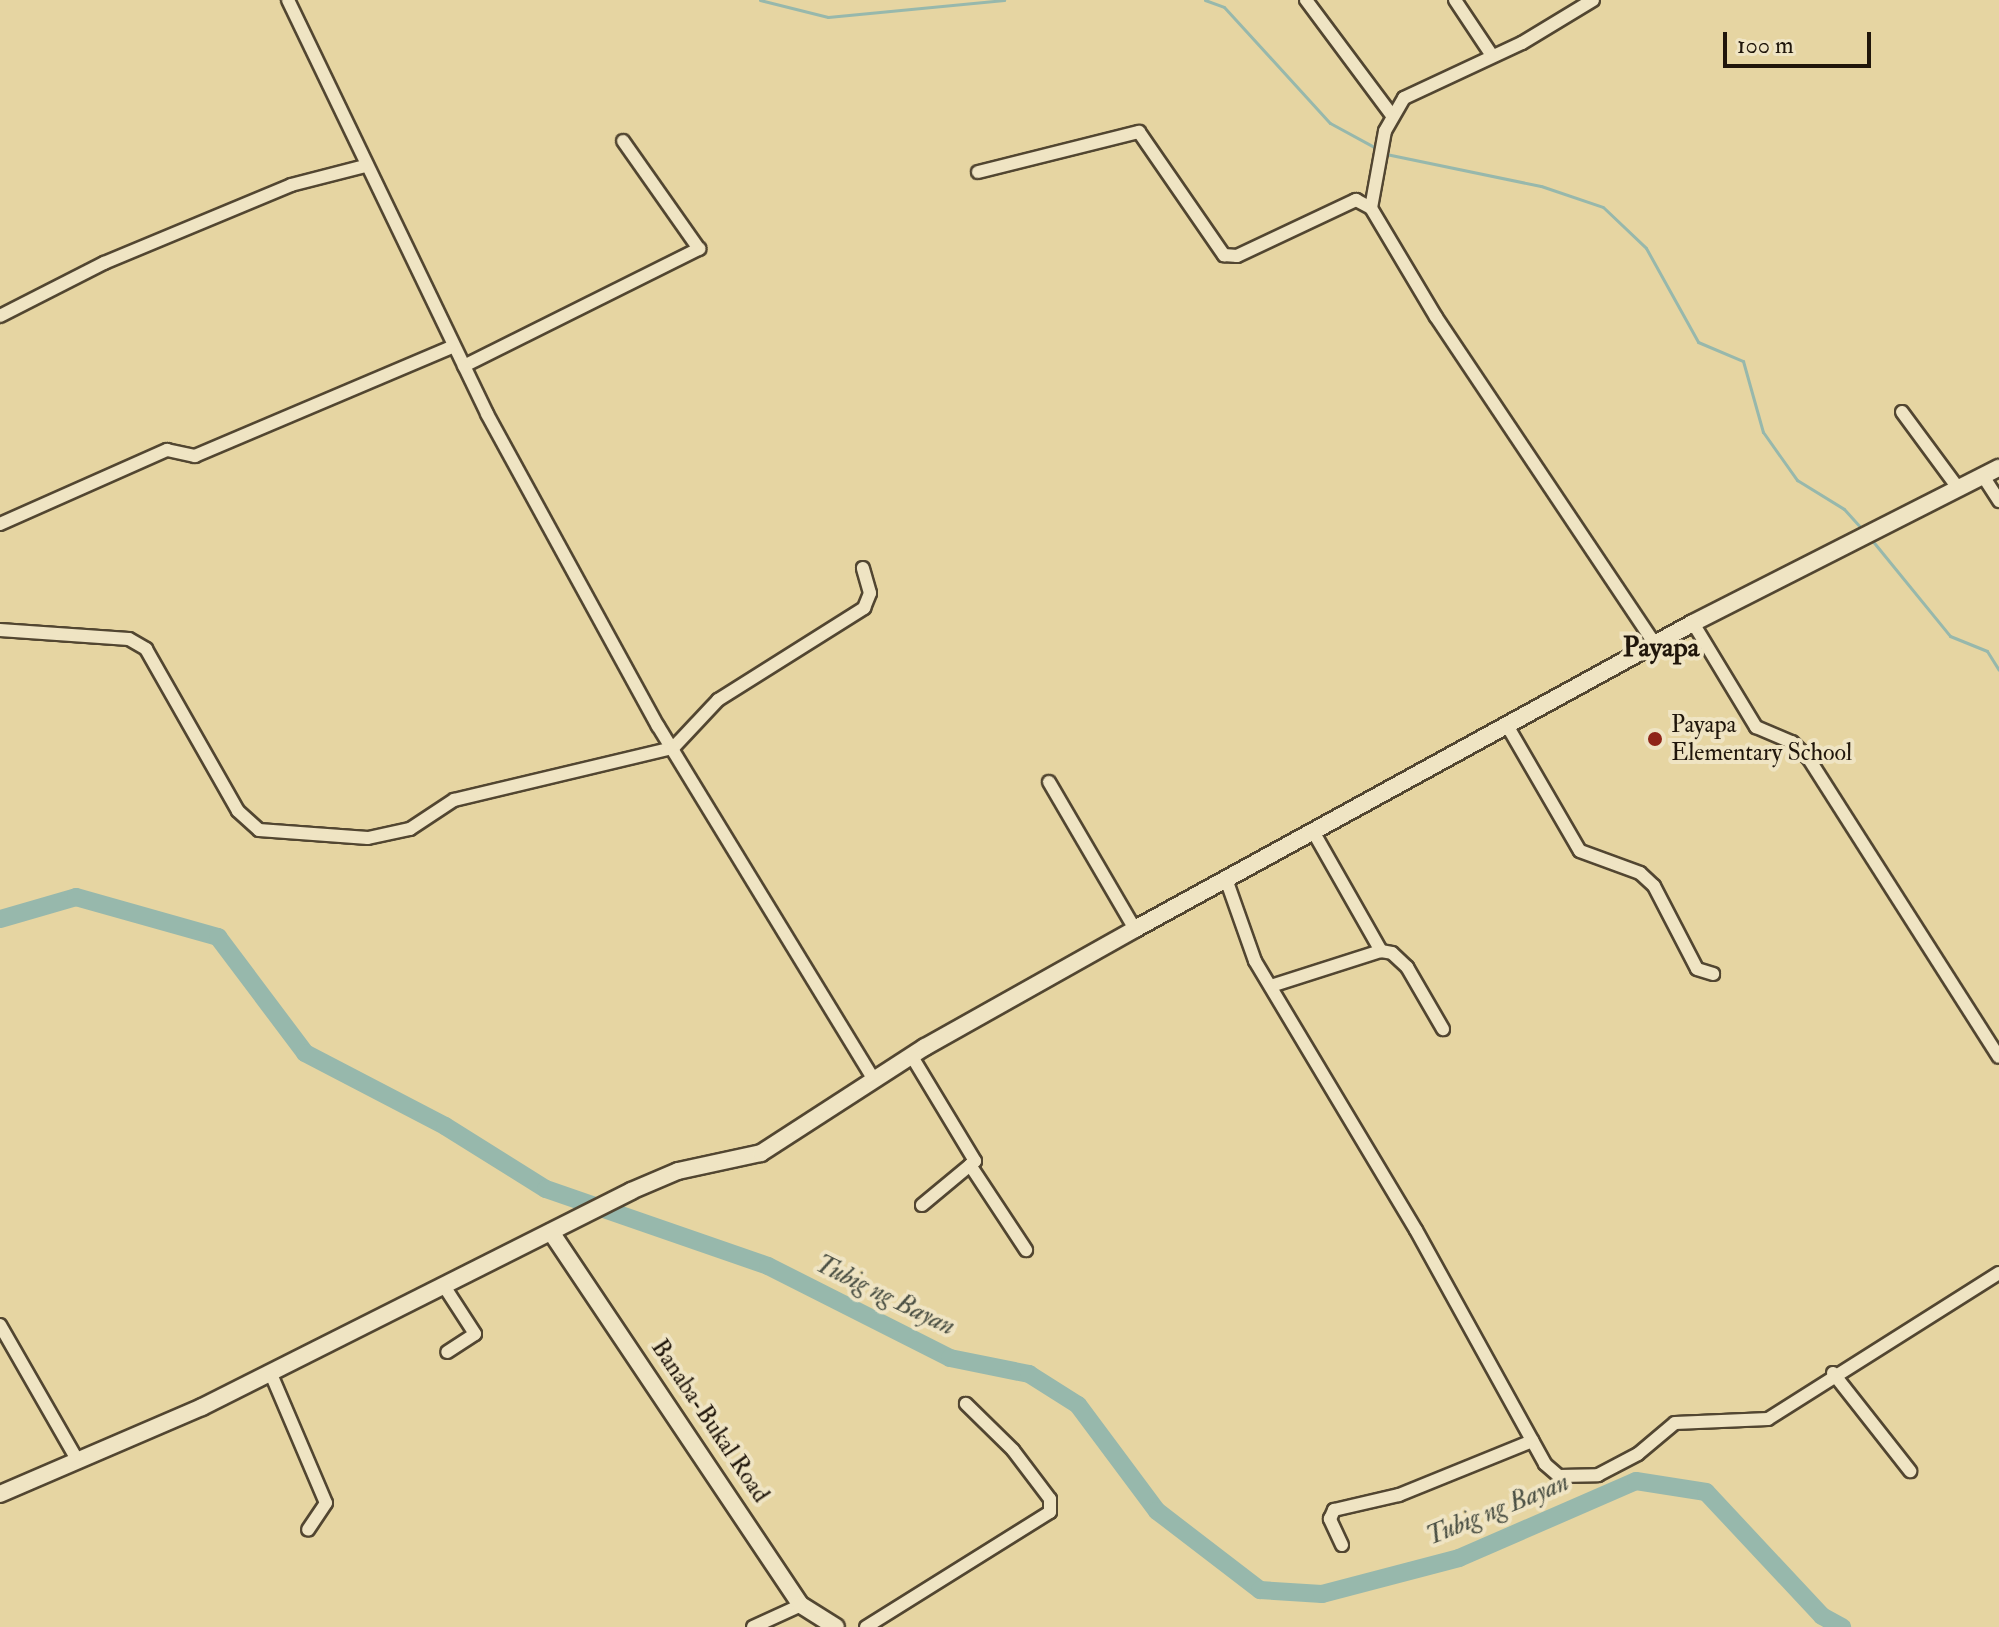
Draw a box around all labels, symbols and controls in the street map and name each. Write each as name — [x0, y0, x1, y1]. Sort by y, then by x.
scale bar — [1727, 16, 1875, 66]
text: 100 m — [1737, 30, 1794, 61]
district label: Payapa — [1623, 631, 1699, 665]
place label: Payapa Elementary School — [1671, 711, 1852, 767]
marker: Payapa Elementary School — [1646, 730, 1664, 748]
water label: Tubig ng Bayan — [810, 1249, 960, 1343]
street label: Banaba-Bukal Road — [645, 1334, 775, 1508]
water label: Tubig ng Bayan — [1422, 1467, 1574, 1553]

